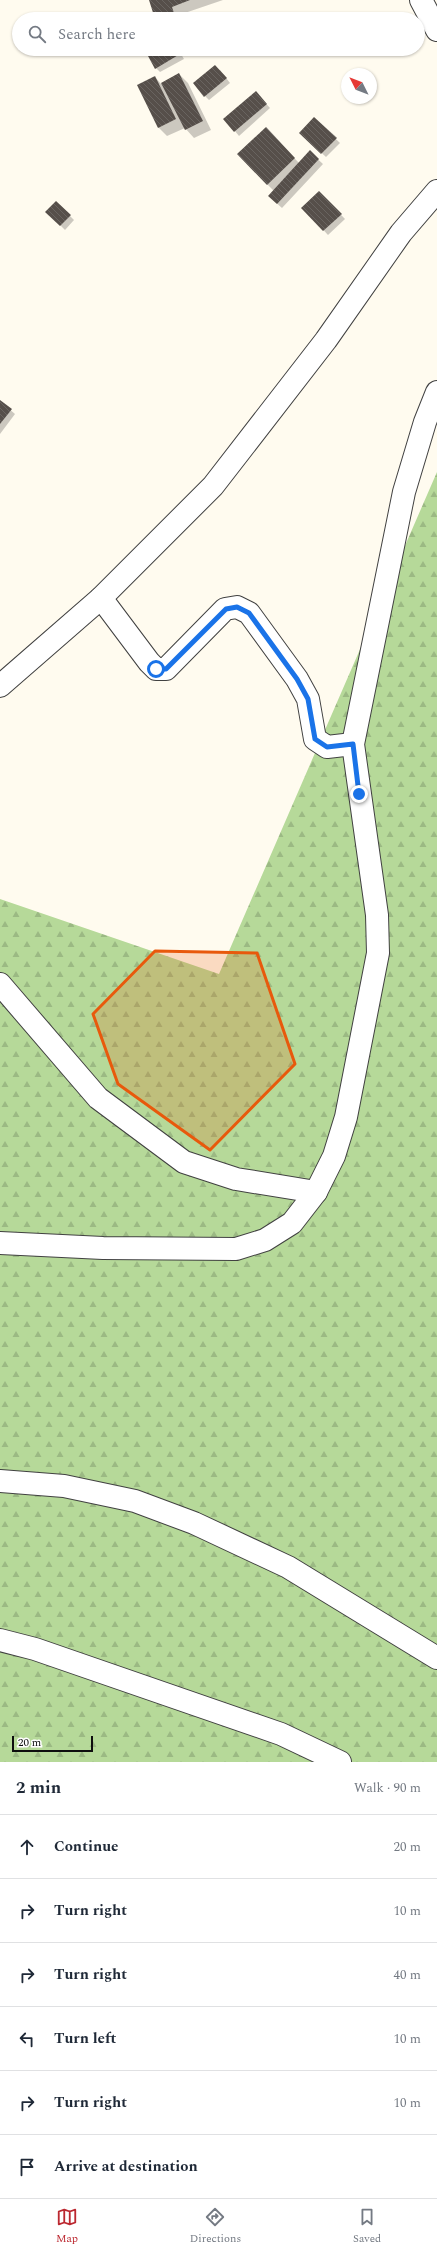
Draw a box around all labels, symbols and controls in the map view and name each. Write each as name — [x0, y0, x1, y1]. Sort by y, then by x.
search box — [12, 12, 425, 56]
icon: search — [26, 23, 48, 45]
text: Search here — [58, 23, 136, 46]
north arrow — [341, 68, 377, 104]
route start — [147, 660, 165, 678]
route end — [350, 785, 368, 803]
scale bar — [12, 1734, 93, 1753]
text: 20 m — [18, 1734, 41, 1751]
text: 2 min — [16, 1775, 61, 1801]
text: Walk · 90 m — [354, 1778, 421, 1798]
text: Continue — [54, 1835, 119, 1858]
icon: ahead — [16, 1836, 38, 1858]
text: 20 m — [394, 1837, 421, 1857]
text: Turn right — [54, 1899, 127, 1922]
icon: right — [16, 1900, 38, 1922]
text: 10 m — [394, 1901, 421, 1921]
text: Turn right — [54, 1963, 127, 1986]
icon: right — [16, 1964, 38, 1986]
text: 40 m — [394, 1965, 421, 1985]
text: Turn left — [54, 2027, 116, 2050]
icon: left — [16, 2028, 38, 2050]
text: 10 m — [394, 2029, 421, 2049]
text: Turn right — [54, 2091, 127, 2114]
icon: right — [16, 2092, 38, 2114]
text: 10 m — [394, 2093, 421, 2113]
text: Arrive at destination — [54, 2155, 198, 2178]
icon: arrive — [16, 2156, 38, 2178]
tab: Map — [56, 2206, 78, 2247]
tab: Directions — [190, 2206, 241, 2247]
tab: Saved — [353, 2206, 381, 2247]

